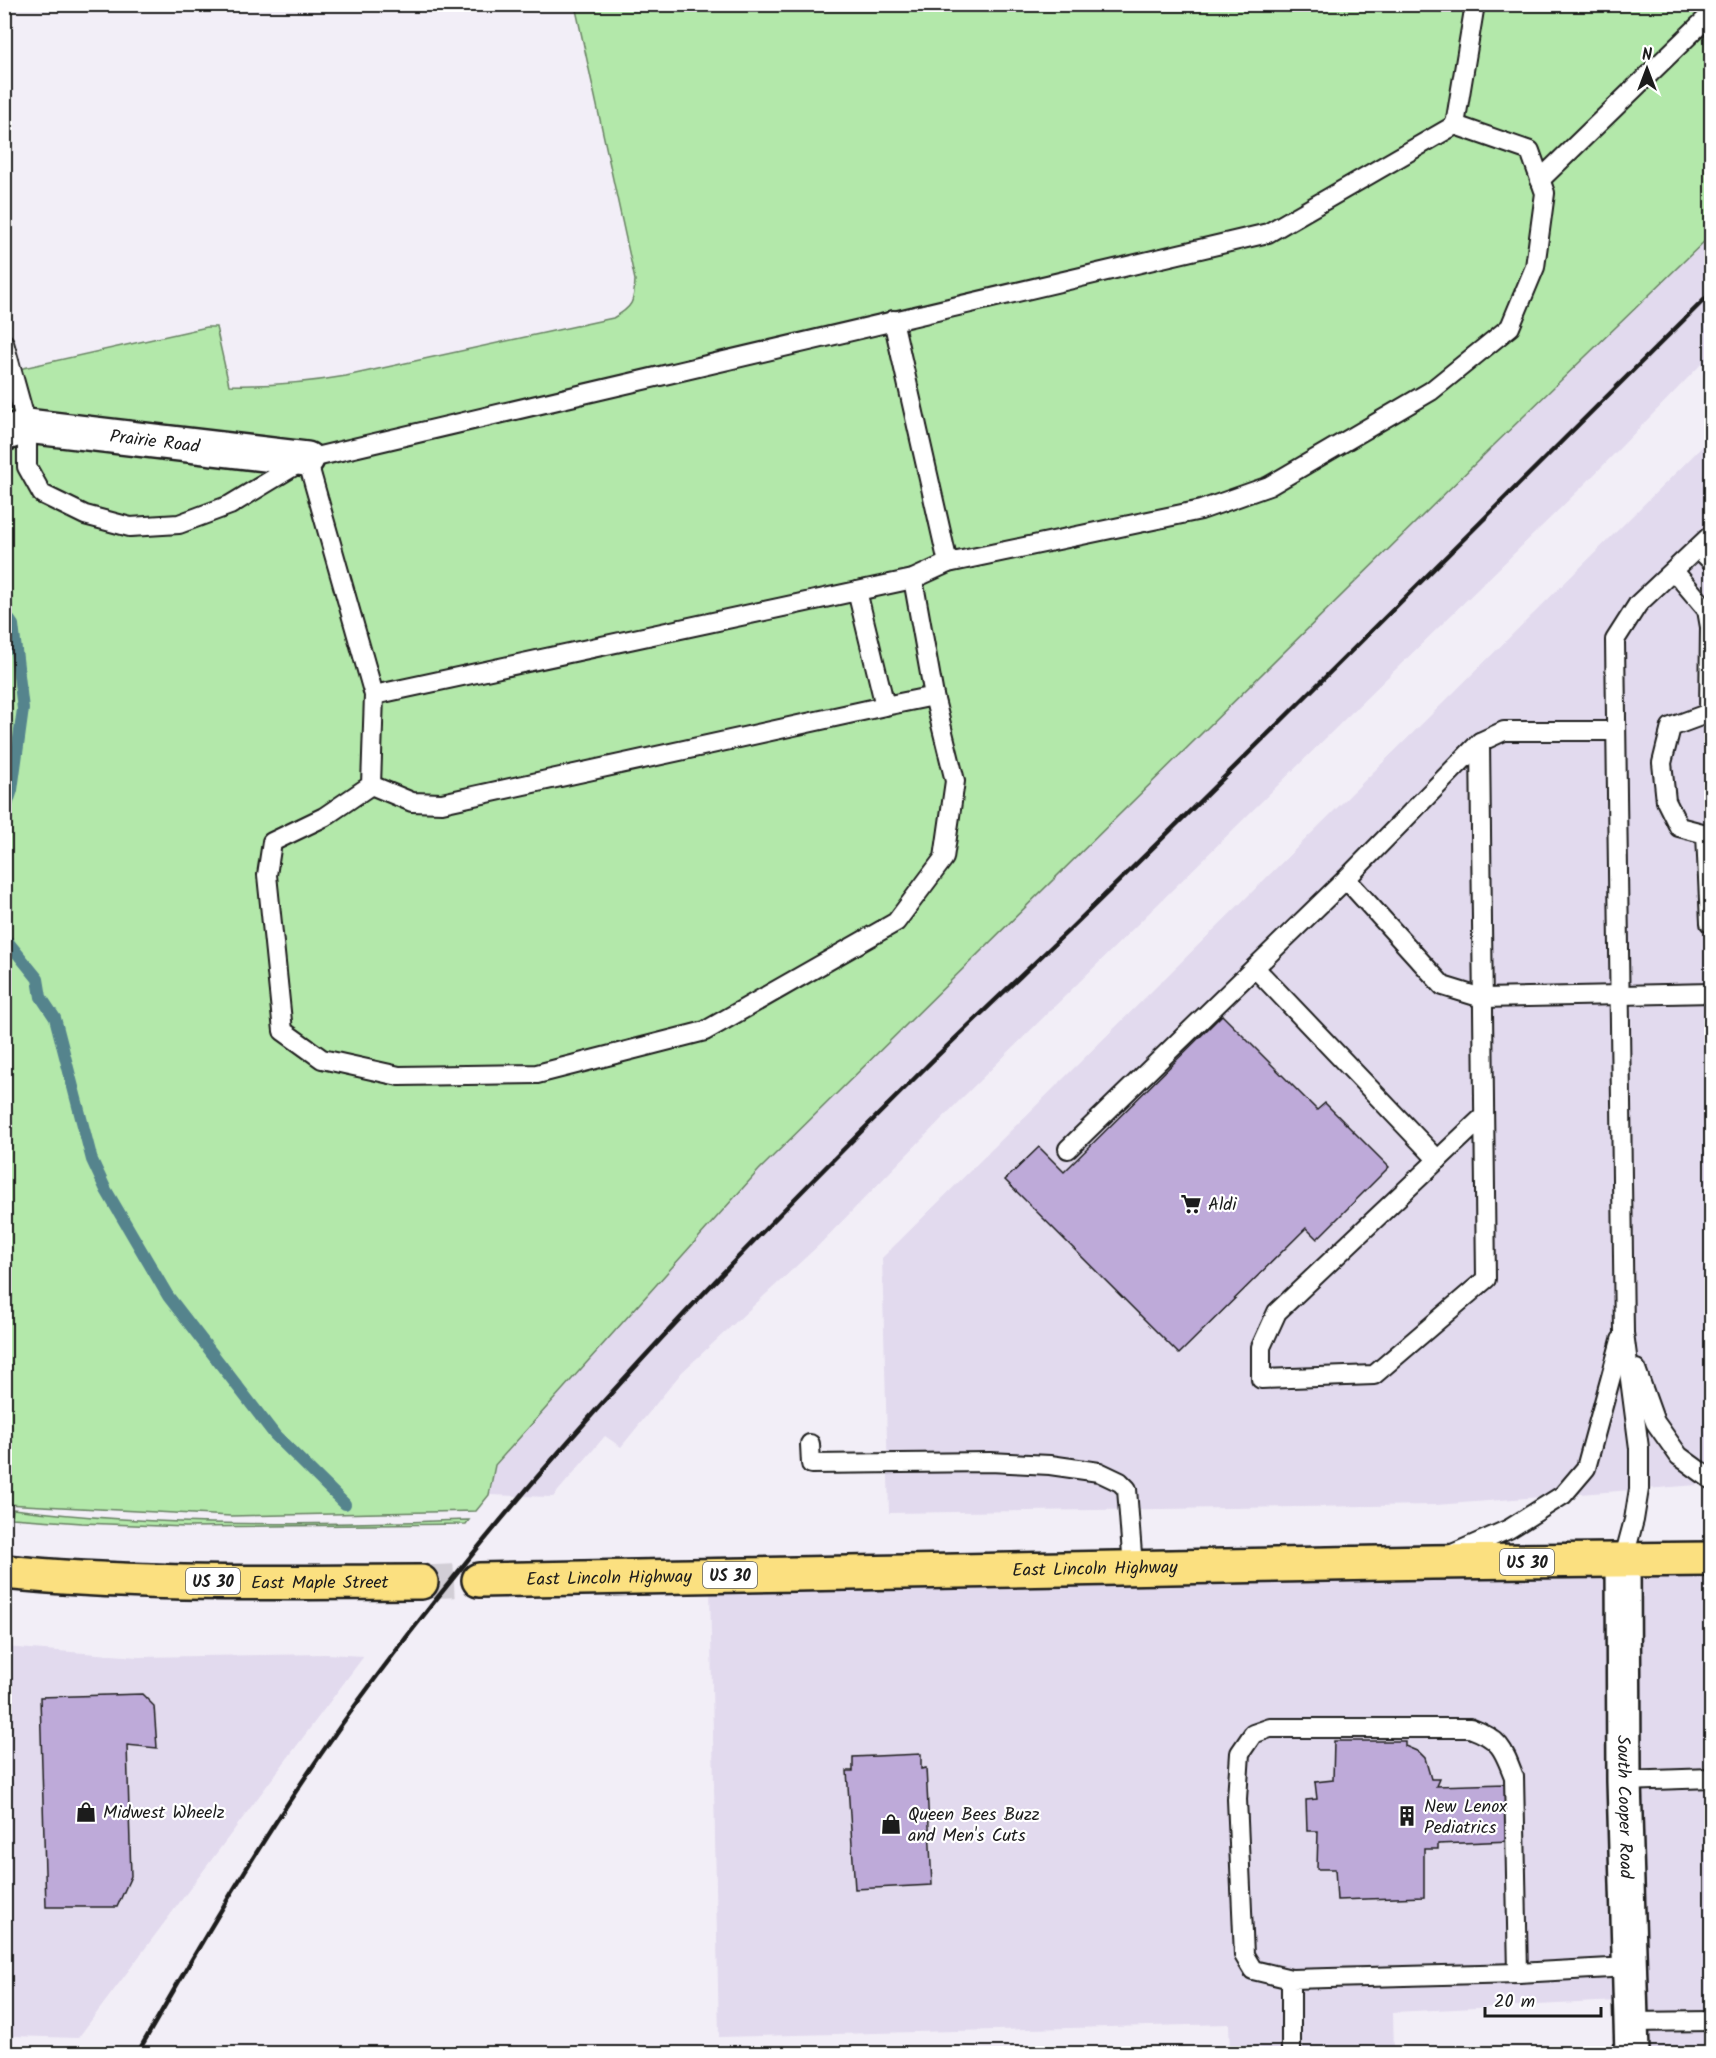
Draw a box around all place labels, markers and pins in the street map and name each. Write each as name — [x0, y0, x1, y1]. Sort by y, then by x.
place label: Aldi — [1208, 1191, 1237, 1220]
supermarket icon: Aldi — [1179, 1192, 1203, 1216]
place label: New Lenox Pediatrics — [1424, 1793, 1507, 1843]
place label: Midwest Wheelz — [103, 1799, 225, 1828]
shop icon: Midwest Wheelz — [74, 1800, 98, 1824]
place label: Queen Bees Buzz and Men's Cuts — [908, 1801, 1040, 1851]
building icon: New Lenox Pediatrics — [1395, 1804, 1419, 1828]
shop icon: Queen Bees Buzz and Men's Cuts — [879, 1812, 903, 1836]

